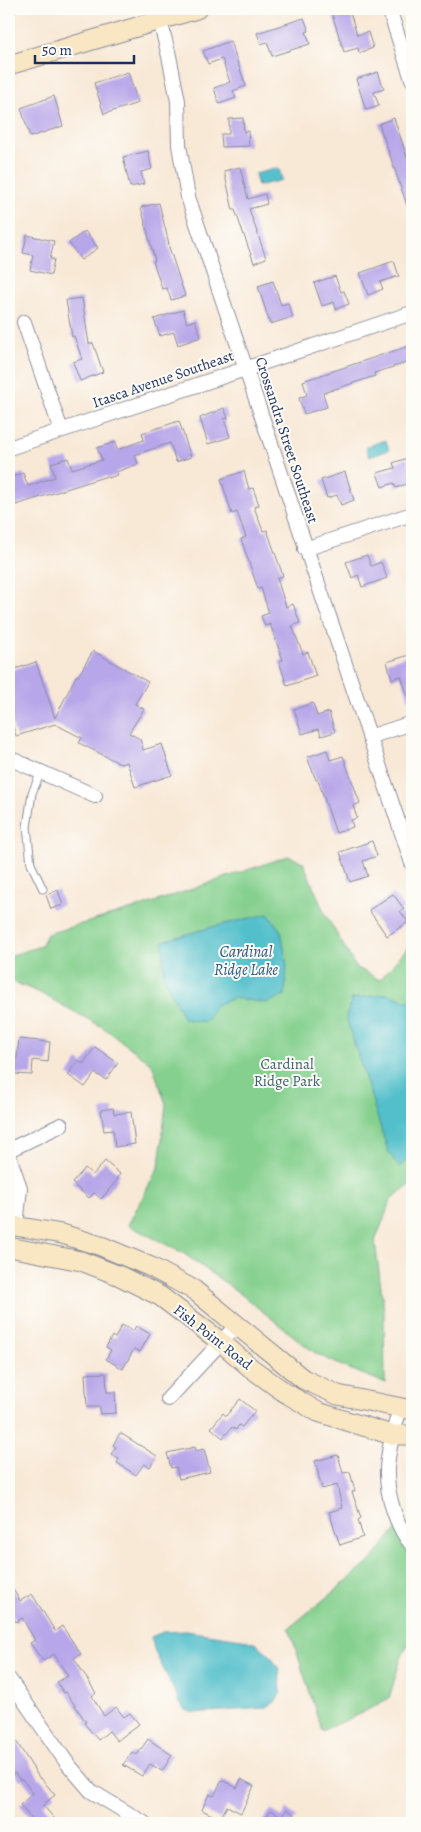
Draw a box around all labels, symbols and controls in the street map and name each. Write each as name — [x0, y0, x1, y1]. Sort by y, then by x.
scale bar — [35, 32, 134, 64]
text: 50 m — [42, 40, 72, 60]
street label: Itasca Avenue Southeast — [90, 345, 236, 413]
street label: Crossandra Street Southeast — [251, 354, 323, 526]
water label: Cardinal Ridge Lake — [214, 941, 278, 981]
park label: Cardinal Ridge Park — [254, 1054, 321, 1091]
street label: Fish Point Road — [169, 1300, 257, 1375]

